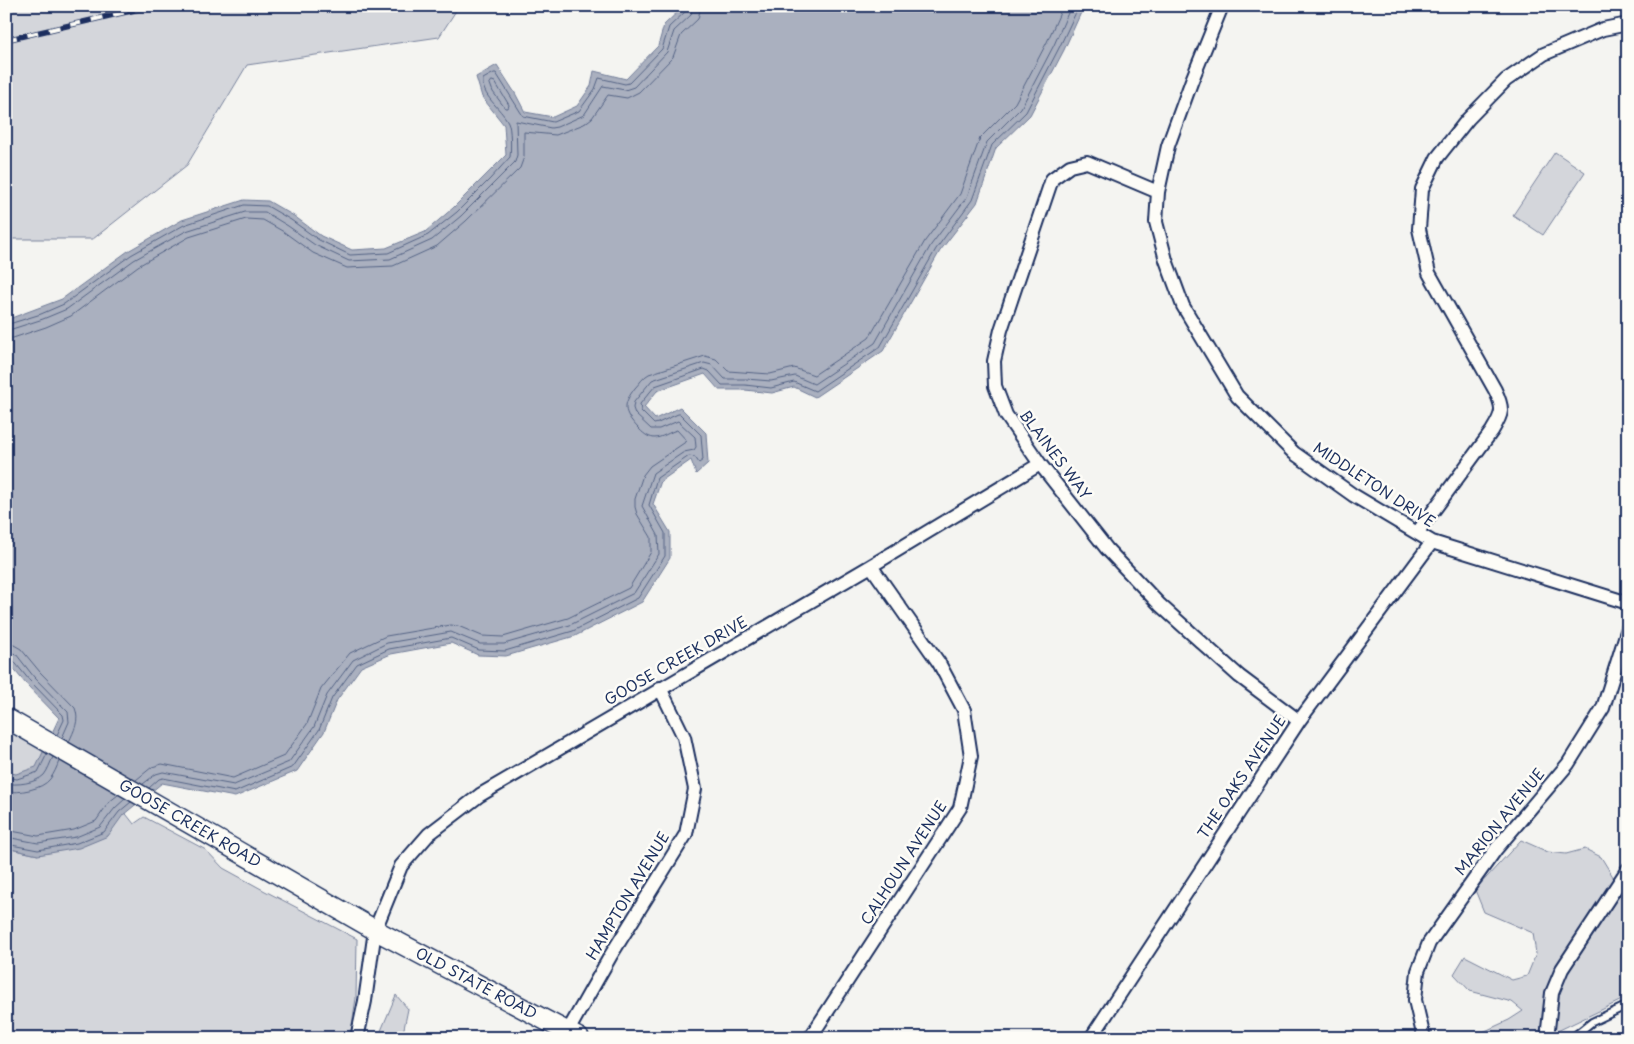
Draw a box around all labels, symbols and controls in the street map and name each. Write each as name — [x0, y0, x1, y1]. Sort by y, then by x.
street label: BLAINES WAY — [1015, 404, 1098, 504]
street label: MIDDLETON DRIVE — [1309, 436, 1440, 532]
street label: GOOSE CREEK DRIVE — [600, 609, 751, 710]
street label: THE OAKS AVENUE — [1191, 710, 1291, 842]
street label: MARION AVENUE — [1448, 763, 1549, 880]
street label: GOOSE CREEK ROAD — [115, 772, 266, 872]
street label: CALHOUN AVENUE — [854, 796, 952, 929]
street label: HAMPTON AVENUE — [579, 827, 674, 964]
street label: OLD STATE ROAD — [412, 940, 542, 1024]

